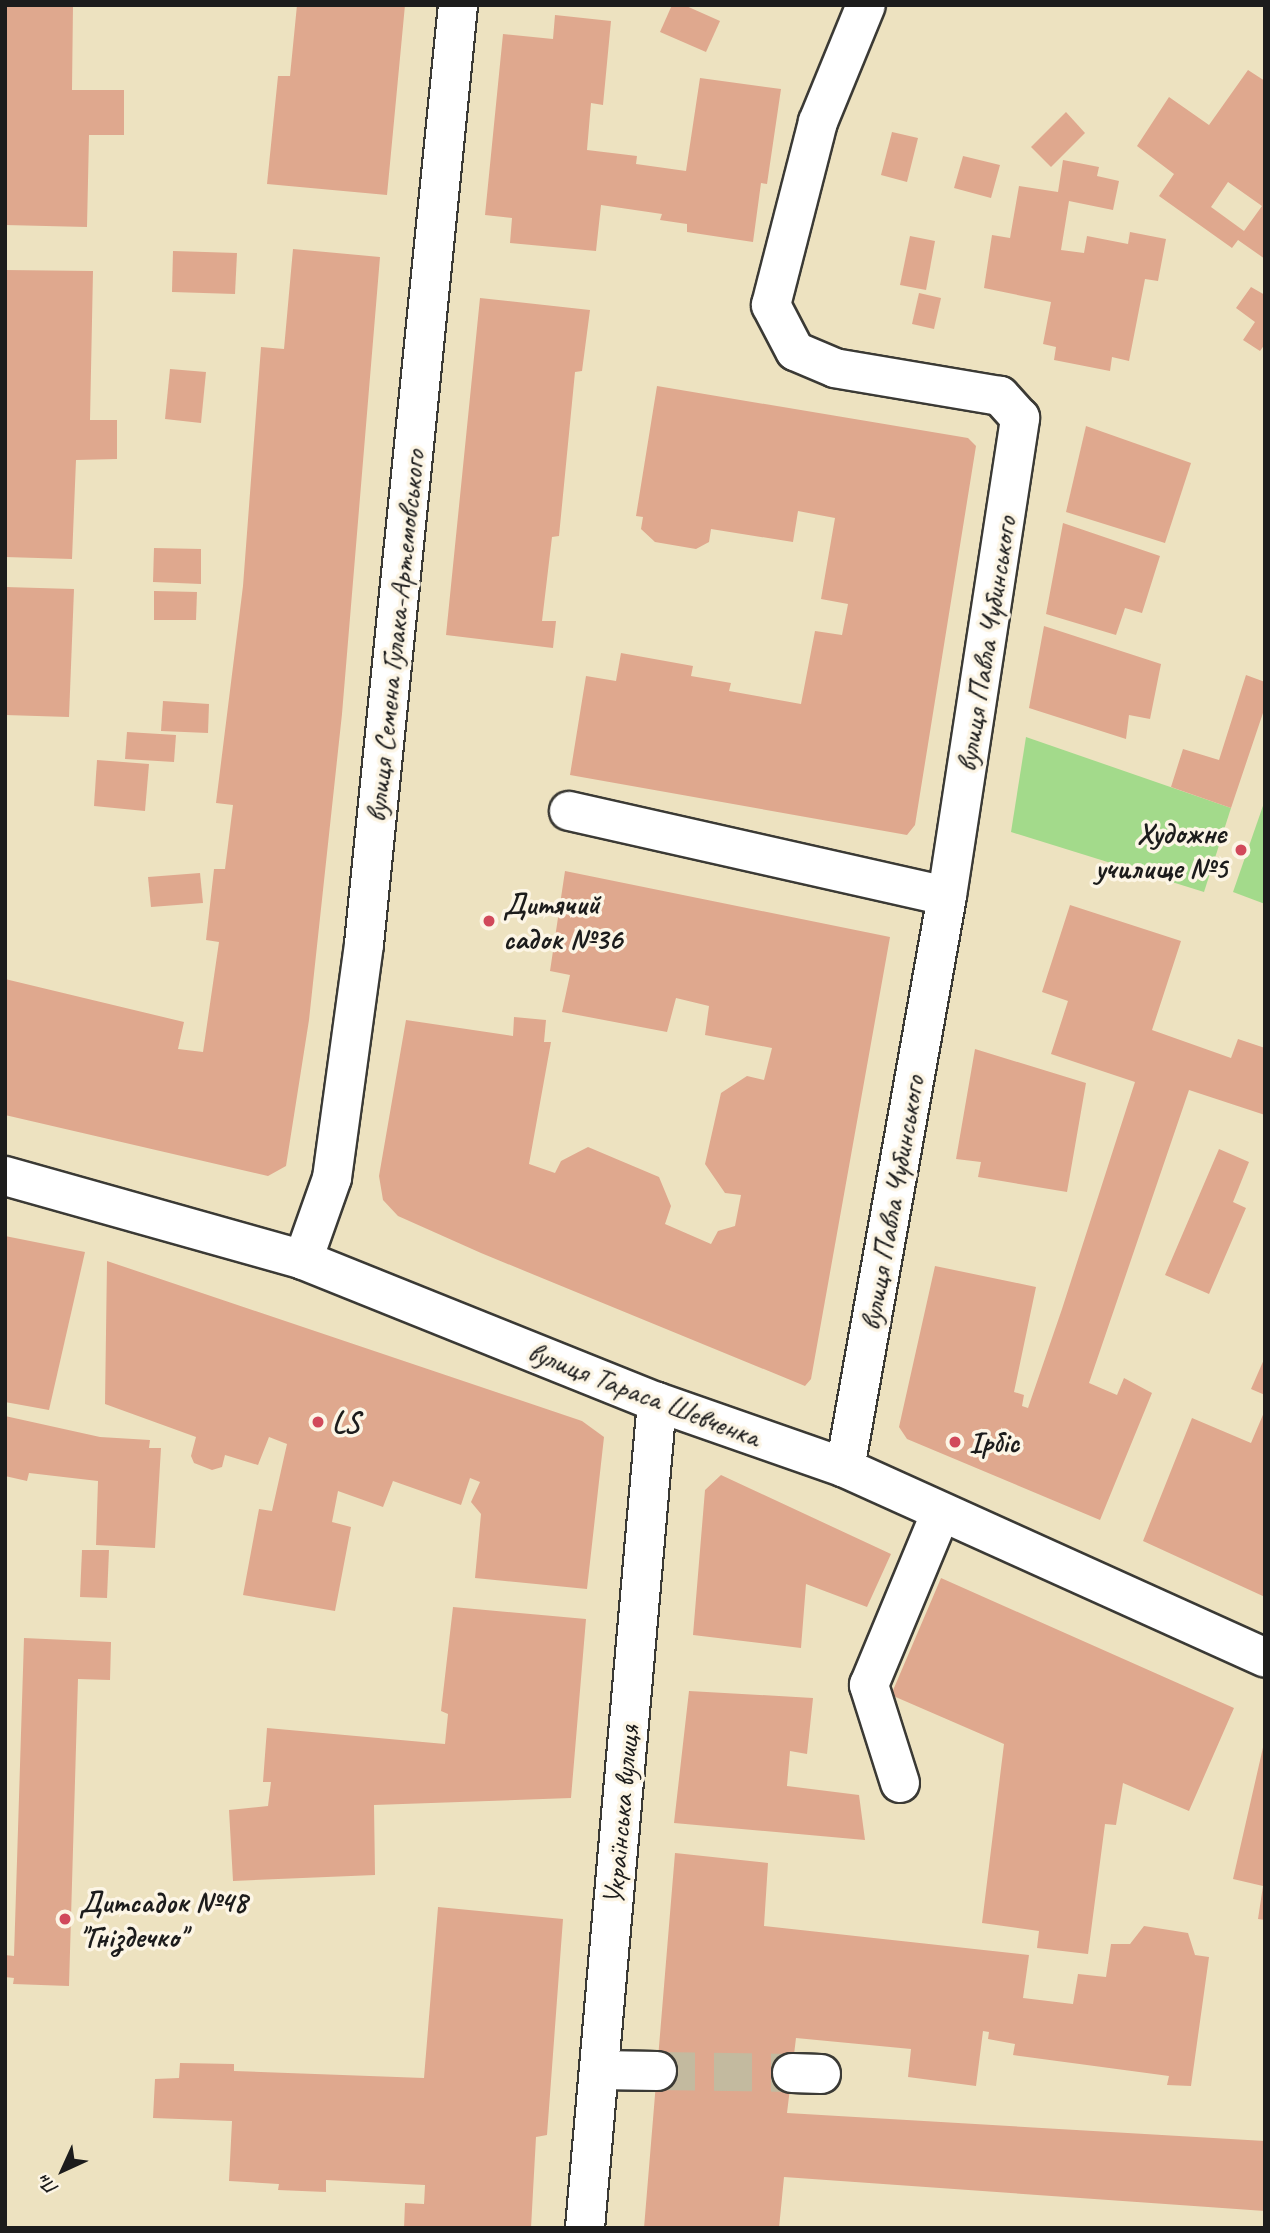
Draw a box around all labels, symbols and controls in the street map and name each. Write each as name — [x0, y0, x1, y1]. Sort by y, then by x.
street label: вулиця Семена Гулака-Артемовського — [357, 448, 433, 824]
street label: вулиця Павла Чубинського — [948, 512, 1024, 776]
place label: Художнє училище №5 — [1095, 815, 1227, 886]
marker: Художнє училище №5 — [1233, 842, 1249, 858]
place label: Дитячий садок №36 — [503, 886, 622, 956]
marker: Дитячий садок №36 — [481, 913, 497, 929]
street label: вулиця Павла Чубинського — [852, 1071, 932, 1335]
street label: вулиця Тараса Шевченка — [522, 1333, 766, 1455]
place label: LS — [332, 1404, 359, 1440]
marker: LS — [310, 1414, 326, 1430]
place label: Ірбіс — [969, 1424, 1019, 1460]
marker: Ірбіс — [947, 1434, 963, 1450]
street label: Українська вулиця — [595, 1723, 647, 1907]
place label: Дитсадок №48 "Гніздечко" — [79, 1884, 247, 1954]
marker: Дитсадок №48 "Гніздечко" — [57, 1911, 73, 1927]
north arrow — [28, 2135, 98, 2205]
text: Пн — [33, 2169, 64, 2200]

